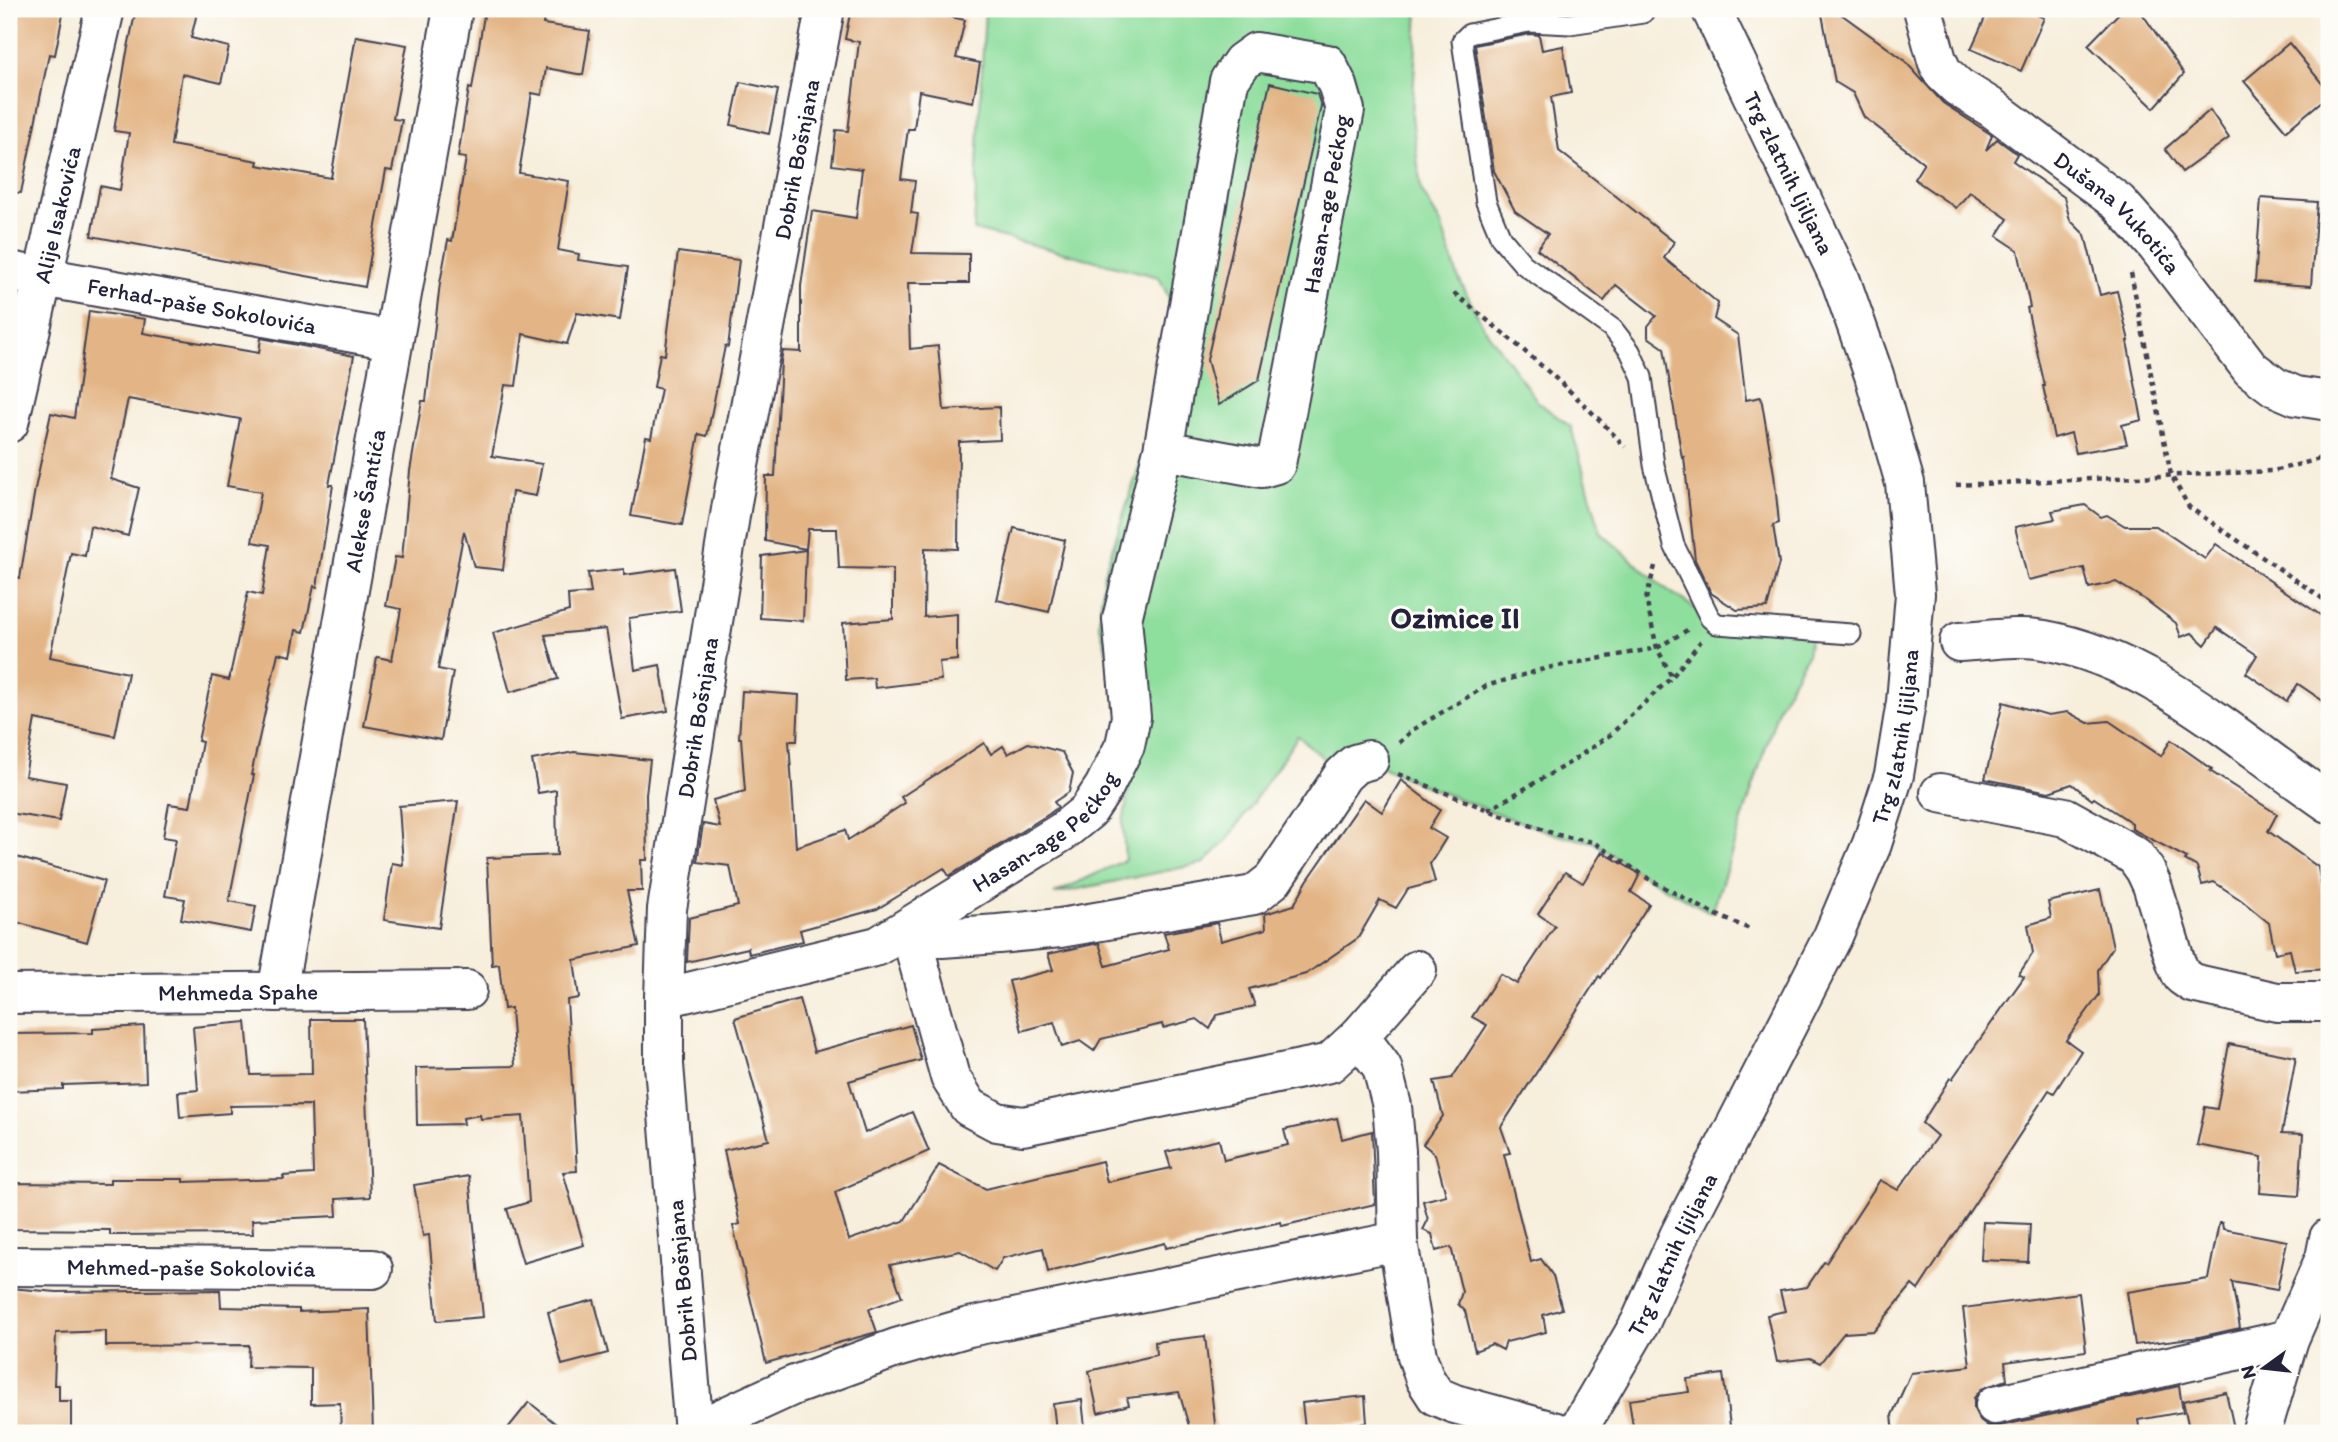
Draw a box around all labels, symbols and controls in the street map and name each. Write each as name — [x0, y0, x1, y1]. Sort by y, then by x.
street label: Dobrih Bošnjana — [768, 77, 825, 242]
street label: Trg zlatnih ljiljana — [1737, 87, 1841, 259]
street label: Hasan-age Pećkog — [1297, 112, 1356, 296]
street label: Alije Isakovića — [28, 143, 87, 286]
street label: Dušana Vukotića — [2049, 145, 2187, 280]
street label: Ferhad-paše Sokolovića — [85, 271, 319, 340]
street label: Alekse Šantića — [338, 427, 392, 575]
district label: Ozimice II — [1390, 599, 1520, 636]
street label: Dobrih Bošnjana — [671, 635, 724, 800]
street label: Trg zlatnih ljiljana — [1865, 648, 1924, 828]
street label: Hasan-age Pećkog — [967, 767, 1124, 898]
street label: Mehmeda Spahe — [158, 977, 318, 1007]
street label: Trg zlatnih ljiljana — [1621, 1168, 1723, 1342]
street label: Dobrih Bošnjana — [661, 1199, 703, 1363]
street label: Mehmed-paše Sokolovića — [66, 1252, 316, 1283]
north arrow — [2230, 1334, 2300, 1404]
text: N — [2235, 1363, 2261, 1381]

